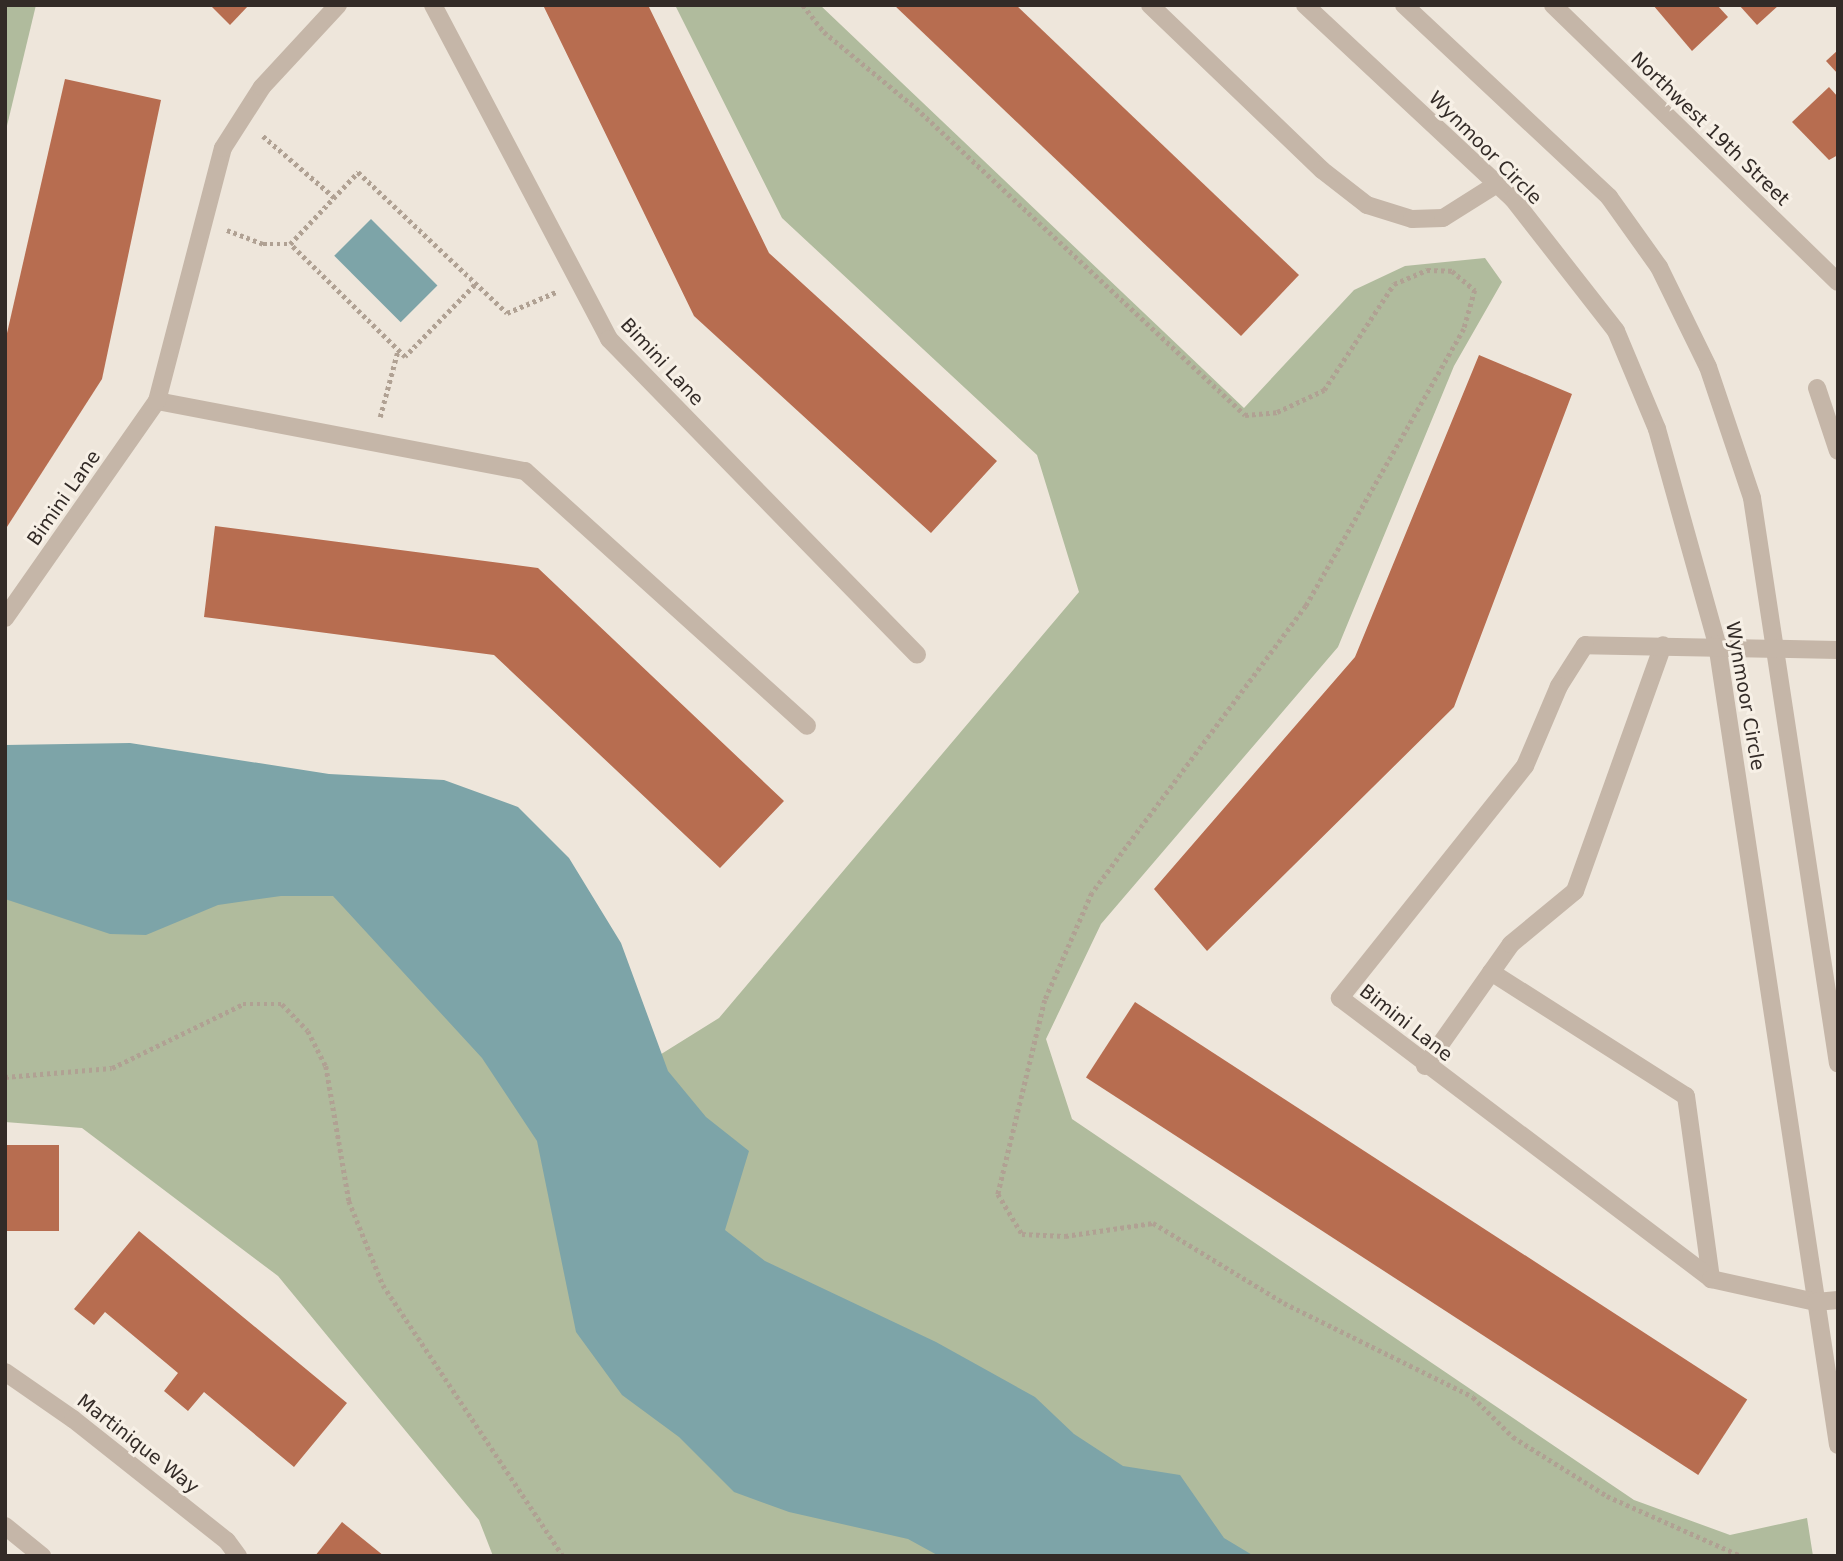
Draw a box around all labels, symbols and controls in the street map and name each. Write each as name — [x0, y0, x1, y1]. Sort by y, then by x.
street label: Northwest 19th Street — [1626, 47, 1794, 211]
street label: Wynmoor Circle — [1424, 87, 1546, 209]
street label: Bimini Lane — [616, 313, 708, 411]
street label: Bimini Lane — [23, 446, 105, 550]
street label: Wynmoor Circle — [1721, 620, 1769, 772]
street label: Bimini Lane — [1355, 980, 1457, 1066]
street label: Martinique Way — [73, 1389, 203, 1499]

